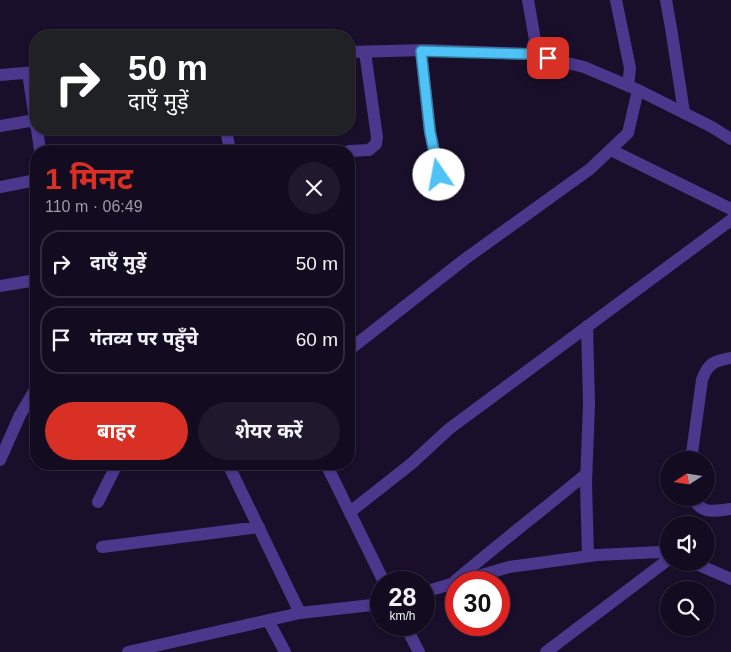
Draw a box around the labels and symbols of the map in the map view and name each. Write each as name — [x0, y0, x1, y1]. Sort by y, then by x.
pin — [527, 37, 569, 79]
position arrow — [412, 148, 464, 200]
north arrow — [660, 451, 715, 506]
speed limit sign: 30 — [445, 571, 510, 636]

